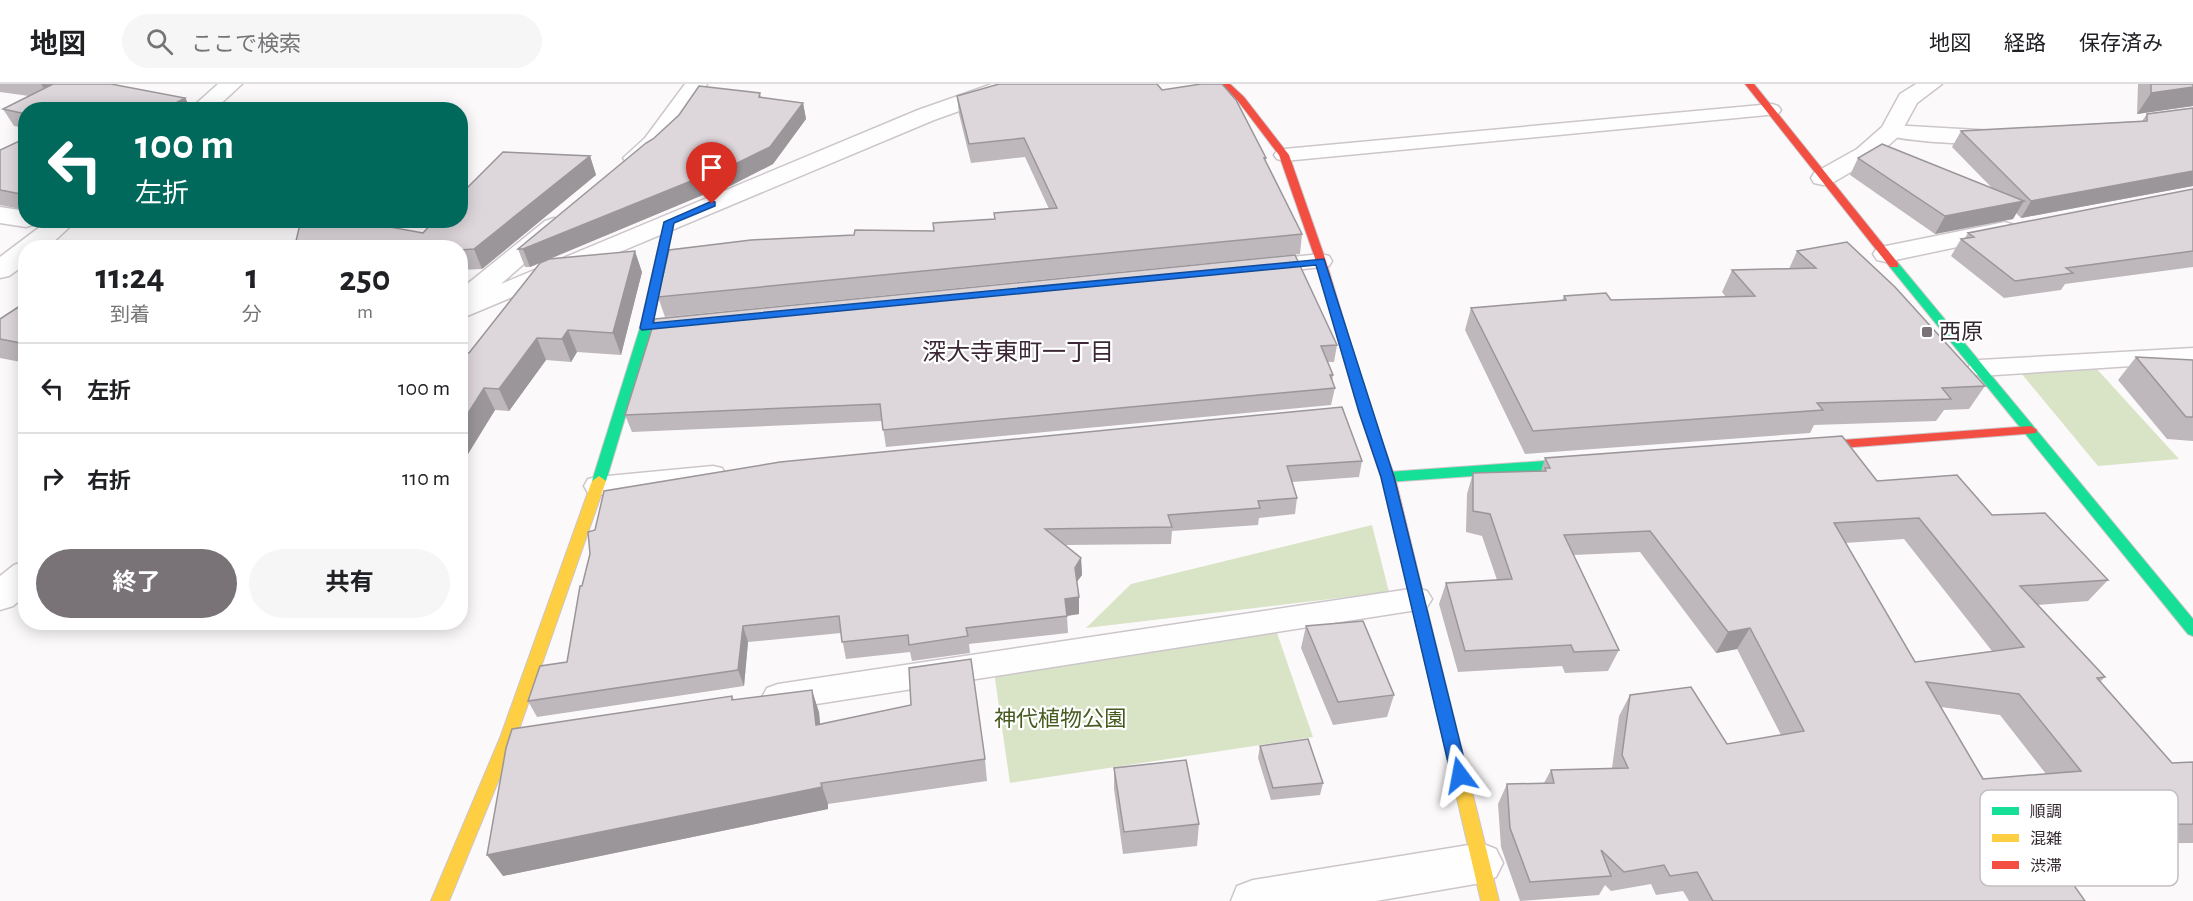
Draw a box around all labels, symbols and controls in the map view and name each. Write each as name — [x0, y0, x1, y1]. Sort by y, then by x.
search box — [122, 14, 542, 68]
icon: search — [143, 25, 176, 58]
text: 地図 — [30, 31, 86, 59]
text: ここで検索 — [191, 33, 301, 55]
text: 地図 — [1929, 33, 1971, 54]
text: 経路 — [2004, 33, 2046, 54]
text: 保存済み — [2079, 33, 2163, 54]
text: 100 m — [135, 124, 234, 166]
icon: left — [36, 126, 114, 204]
pin — [686, 142, 737, 204]
icon: arrive — [695, 151, 728, 184]
text: 左折 — [135, 180, 189, 207]
text: 11:24 — [95, 259, 165, 295]
text: 1 — [246, 259, 258, 295]
text: 250 — [339, 261, 391, 297]
text: m — [357, 302, 373, 322]
text: 到着 — [110, 305, 150, 325]
text: 分 — [242, 305, 262, 325]
place label: 西原 — [1939, 321, 1983, 343]
marker: 西原 — [1920, 325, 1934, 339]
district label: 深大寺東町一丁目 — [922, 339, 1114, 365]
icon: left — [36, 372, 69, 405]
text: 100 m — [398, 377, 450, 399]
text: 左折 — [87, 380, 131, 402]
icon: right — [36, 462, 69, 495]
text: 110 m — [402, 467, 450, 489]
text: 右折 — [87, 470, 131, 492]
button: 終了 — [36, 549, 237, 618]
button: 共有 — [249, 549, 450, 618]
park label: 神代植物公園 — [994, 707, 1126, 730]
position arrow — [1428, 743, 1492, 807]
legend — [1980, 790, 2178, 886]
text: 順調 — [2030, 804, 2062, 820]
text: 混雑 — [2030, 830, 2062, 847]
text: 渋滞 — [2030, 858, 2062, 874]

